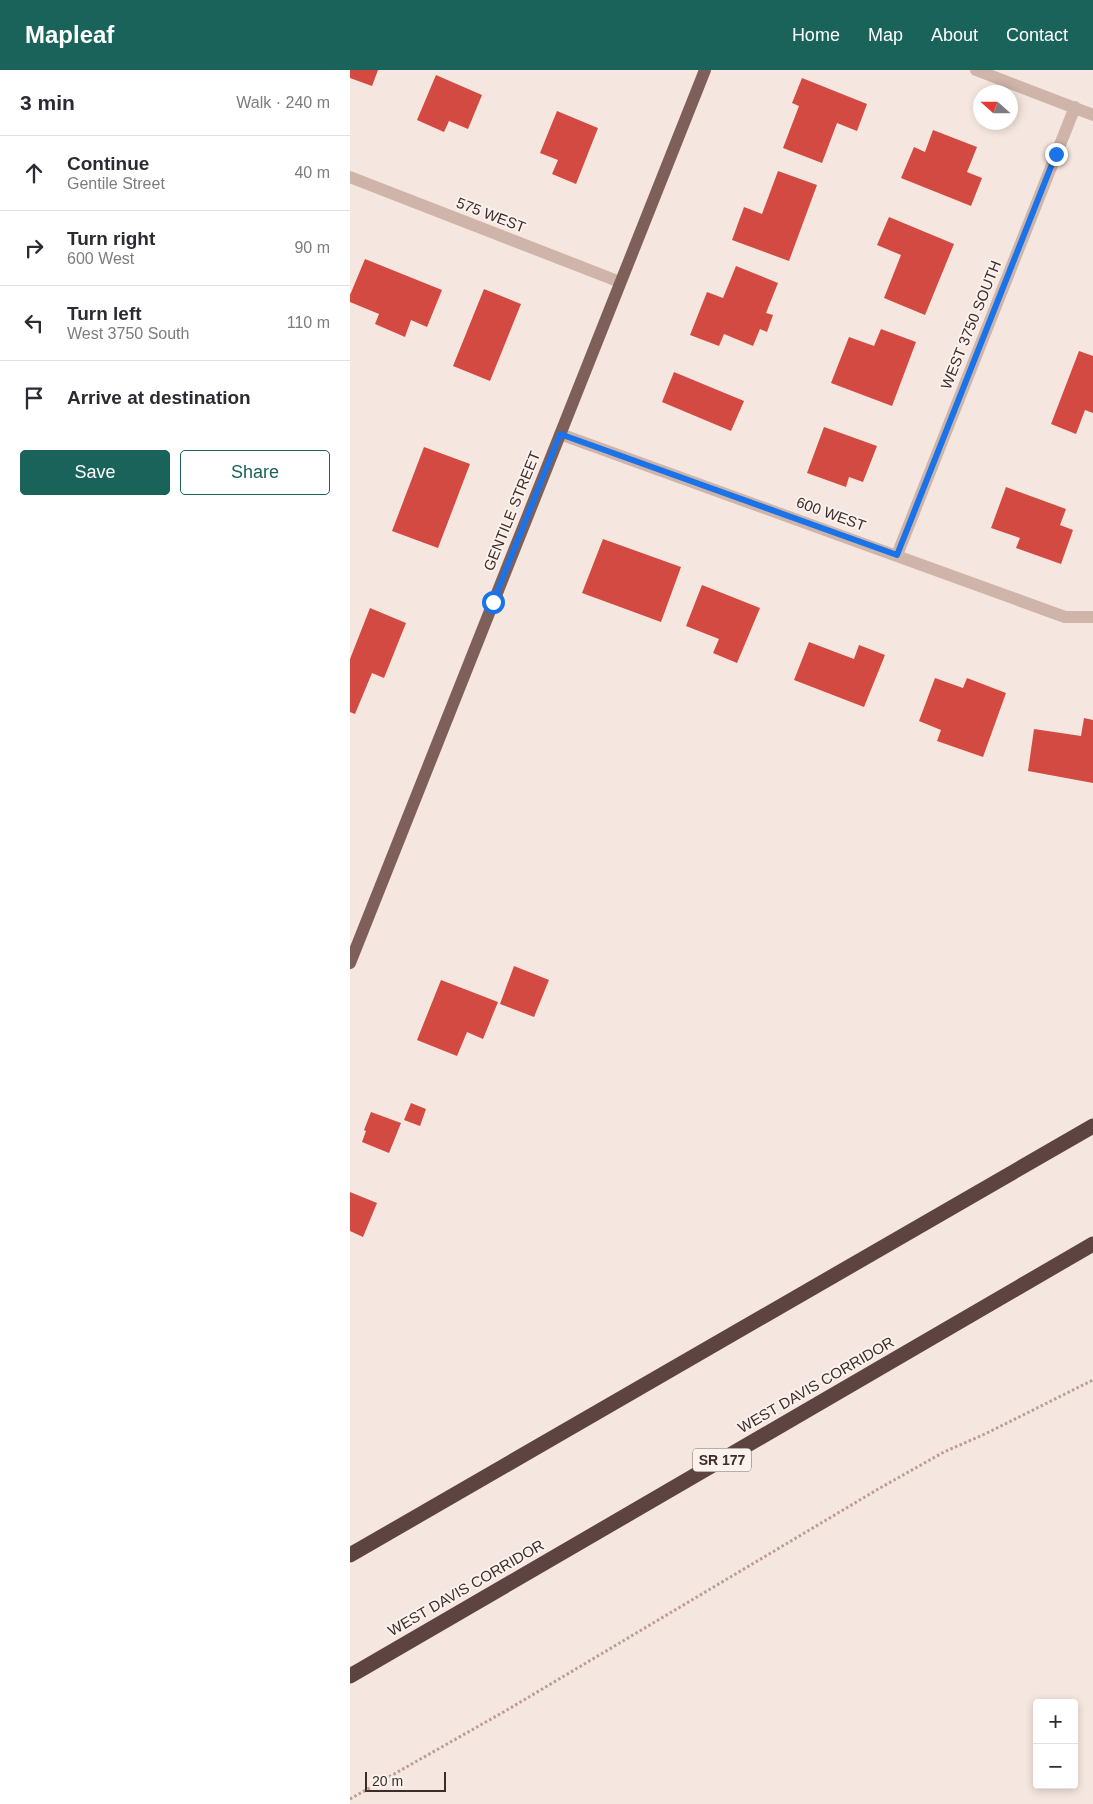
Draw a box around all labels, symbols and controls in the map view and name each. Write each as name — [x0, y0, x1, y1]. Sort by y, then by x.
text: Mapleaf — [25, 21, 114, 48]
text: Home — [792, 25, 840, 45]
text: Map — [868, 25, 903, 45]
text: About — [931, 25, 978, 45]
text: Contact — [1006, 25, 1068, 45]
north arrow — [973, 85, 1018, 130]
text: 3 min — [20, 91, 75, 114]
text: Walk · 240 m — [236, 94, 330, 111]
route end — [1045, 143, 1068, 166]
text: Continue — [67, 153, 149, 174]
icon: ahead — [20, 159, 48, 187]
text: 40 m — [294, 164, 330, 181]
text: Gentile Street — [67, 175, 165, 192]
street label: 575 WEST — [454, 194, 528, 235]
text: Turn right — [67, 228, 155, 249]
icon: right — [20, 234, 48, 262]
text: 90 m — [294, 239, 330, 256]
text: 600 West — [67, 250, 134, 267]
street label: WEST 3750 SOUTH — [937, 258, 1004, 392]
text: Turn left — [67, 303, 142, 324]
icon: left — [20, 309, 48, 337]
text: 110 m — [287, 314, 330, 331]
text: West 3750 South — [67, 325, 189, 342]
icon: arrive — [20, 384, 48, 412]
text: Arrive at destination — [67, 387, 251, 408]
street label: GENTILE STREET — [480, 449, 543, 573]
button: Save — [20, 450, 170, 495]
button: Share — [180, 450, 330, 495]
street label: 600 WEST — [794, 493, 868, 534]
route start — [482, 591, 505, 614]
street label: WEST DAVIS CORRIDOR — [735, 1333, 897, 1436]
road number: SR 177 — [693, 1448, 751, 1472]
street label: WEST DAVIS CORRIDOR — [385, 1536, 547, 1639]
map controls — [1033, 1699, 1078, 1789]
button: + — [1033, 1699, 1078, 1744]
button: − — [1033, 1744, 1078, 1789]
scale bar — [365, 1769, 446, 1792]
text: 20 m — [372, 1773, 403, 1789]

